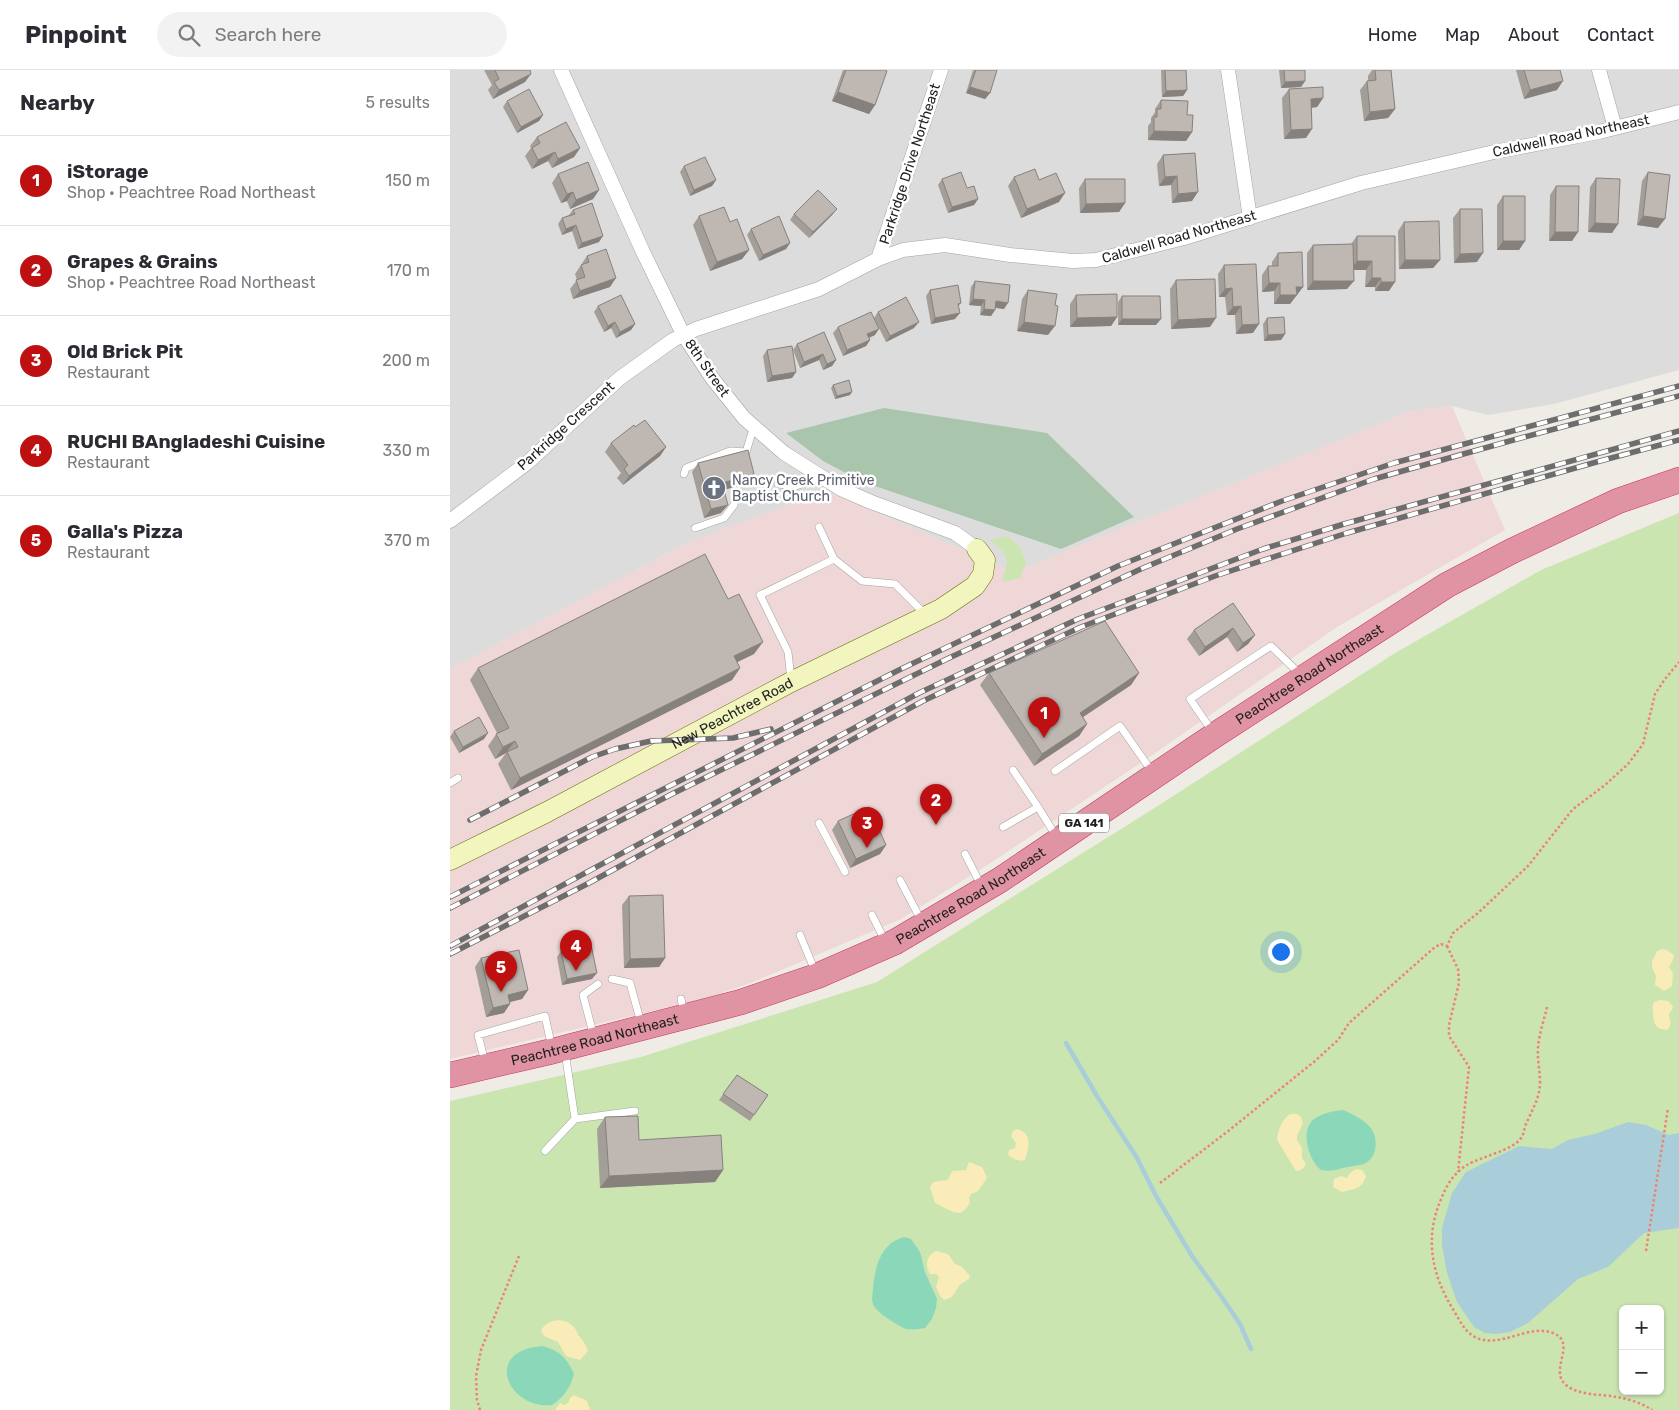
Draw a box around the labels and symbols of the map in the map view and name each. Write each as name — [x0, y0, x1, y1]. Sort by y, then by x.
street label: Parkridge Drive Northeast — [876, 81, 944, 247]
street label: Caldwell Road Northeast — [1491, 111, 1651, 161]
street label: Caldwell Road Northeast — [1100, 207, 1259, 267]
street label: 8th Street — [681, 336, 733, 401]
street label: Parkridge Crescent — [514, 378, 618, 474]
place label: Nancy Creek Primitive Baptist Church — [732, 472, 875, 505]
church icon: Nancy Creek Primitive Baptist Church — [701, 475, 727, 501]
street label: Peachtree Road Northeast — [1232, 620, 1387, 728]
street label: New Peachtree Road — [668, 674, 796, 753]
pin: 1 — [1028, 697, 1060, 738]
pin: 2 — [920, 784, 952, 825]
pin: 3 — [851, 807, 883, 848]
road number: GA 141 — [1059, 814, 1109, 832]
street label: Peachtree Road Northeast — [893, 843, 1049, 948]
pin: 4 — [560, 930, 592, 971]
your location — [1268, 939, 1294, 965]
pin: 5 — [485, 951, 517, 992]
street label: Peachtree Road Northeast — [509, 1010, 681, 1069]

